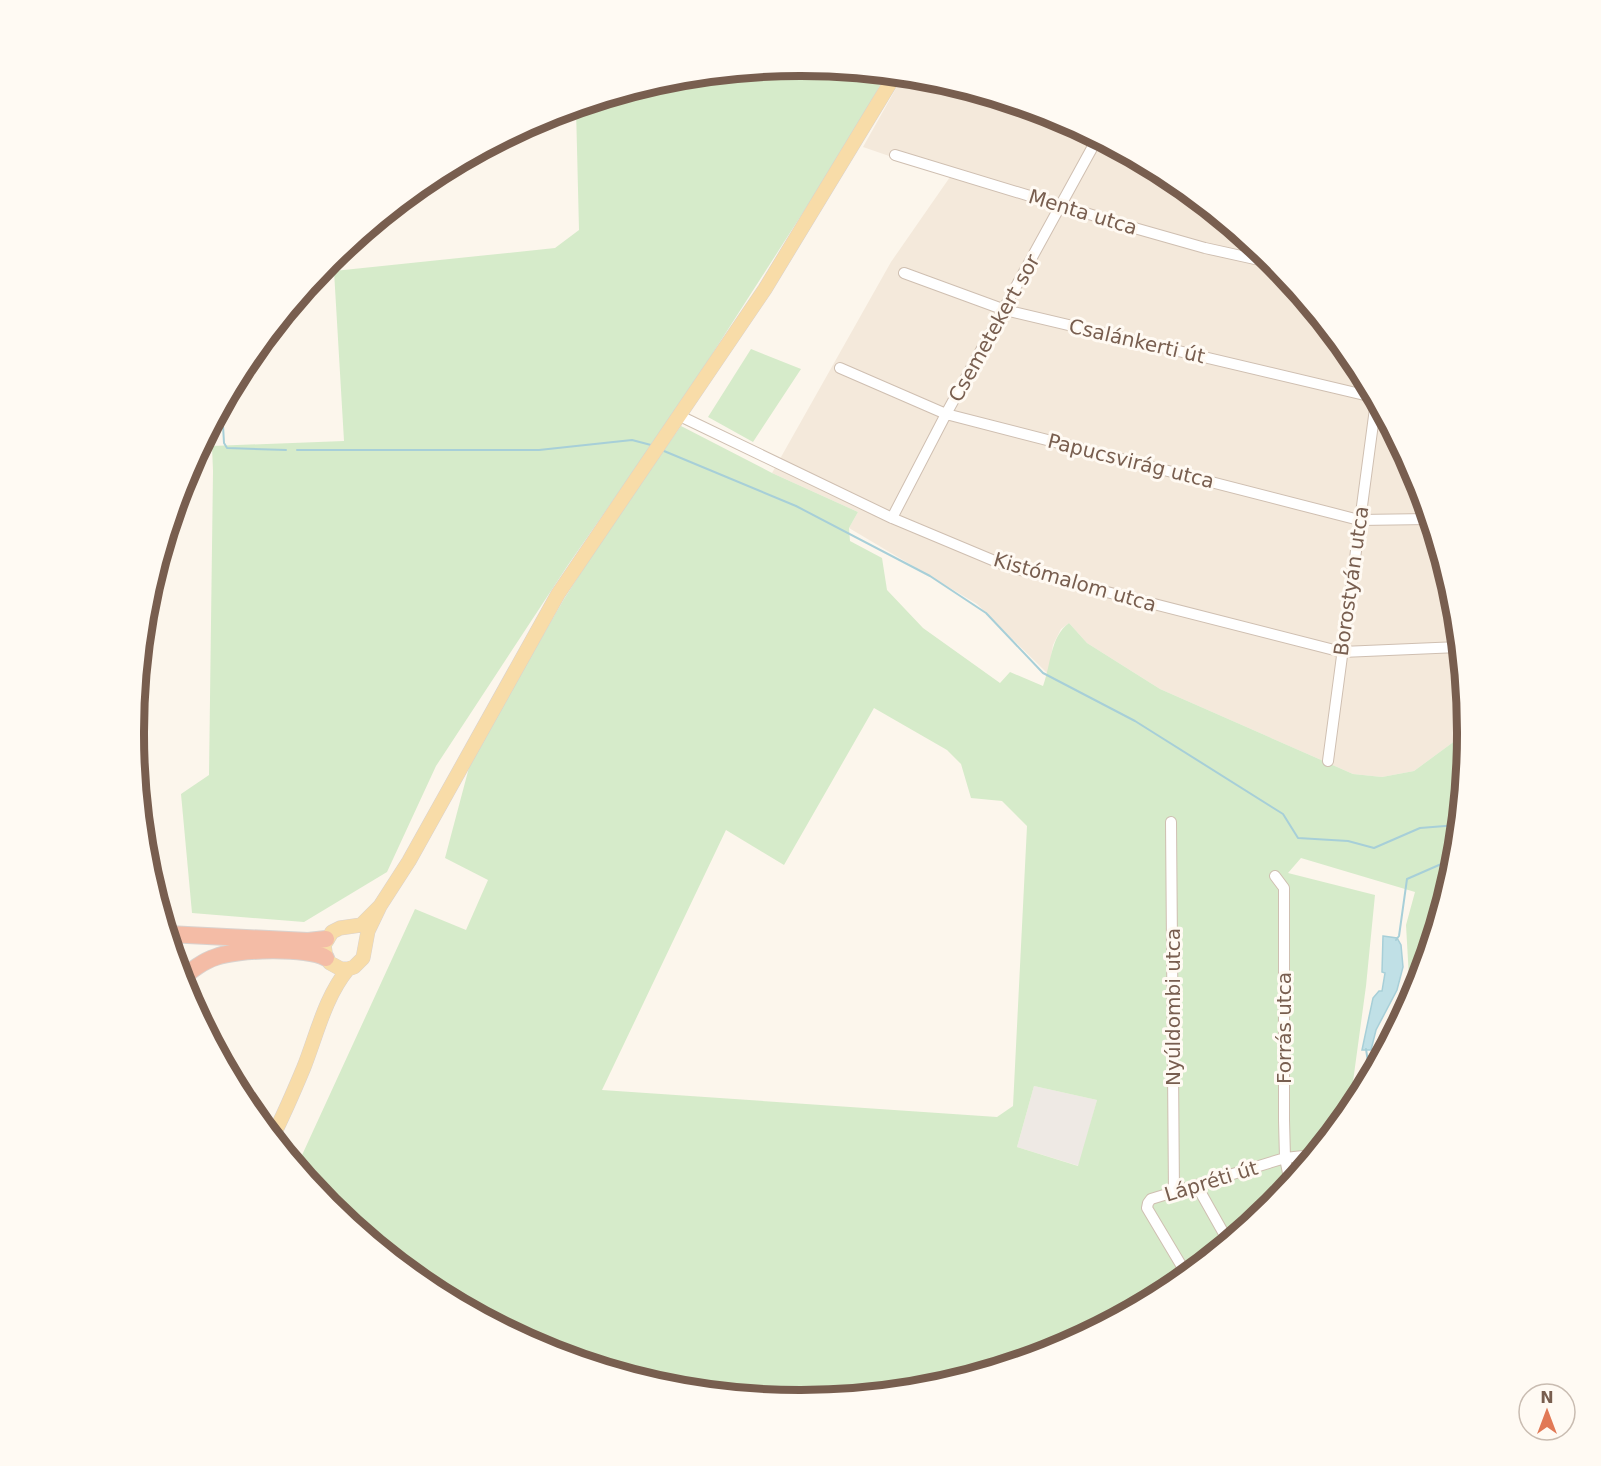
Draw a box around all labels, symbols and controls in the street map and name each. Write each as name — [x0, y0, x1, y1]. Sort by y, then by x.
street label: Menta utca — [1026, 184, 1140, 240]
street label: Csemetekert sor — [943, 249, 1045, 406]
street label: Csalánkerti út — [1067, 314, 1207, 368]
street label: Papucsvirág utca — [1045, 429, 1217, 493]
street label: Borostyán utca — [1329, 504, 1373, 658]
street label: Kistómalom utca — [991, 547, 1159, 617]
street label: Nyúldombi utca — [1161, 928, 1185, 1086]
street label: Forrás utca — [1272, 972, 1296, 1084]
street label: Lápréti út — [1161, 1155, 1261, 1207]
north arrow — [1517, 1382, 1577, 1442]
text: N — [1540, 1388, 1554, 1407]

